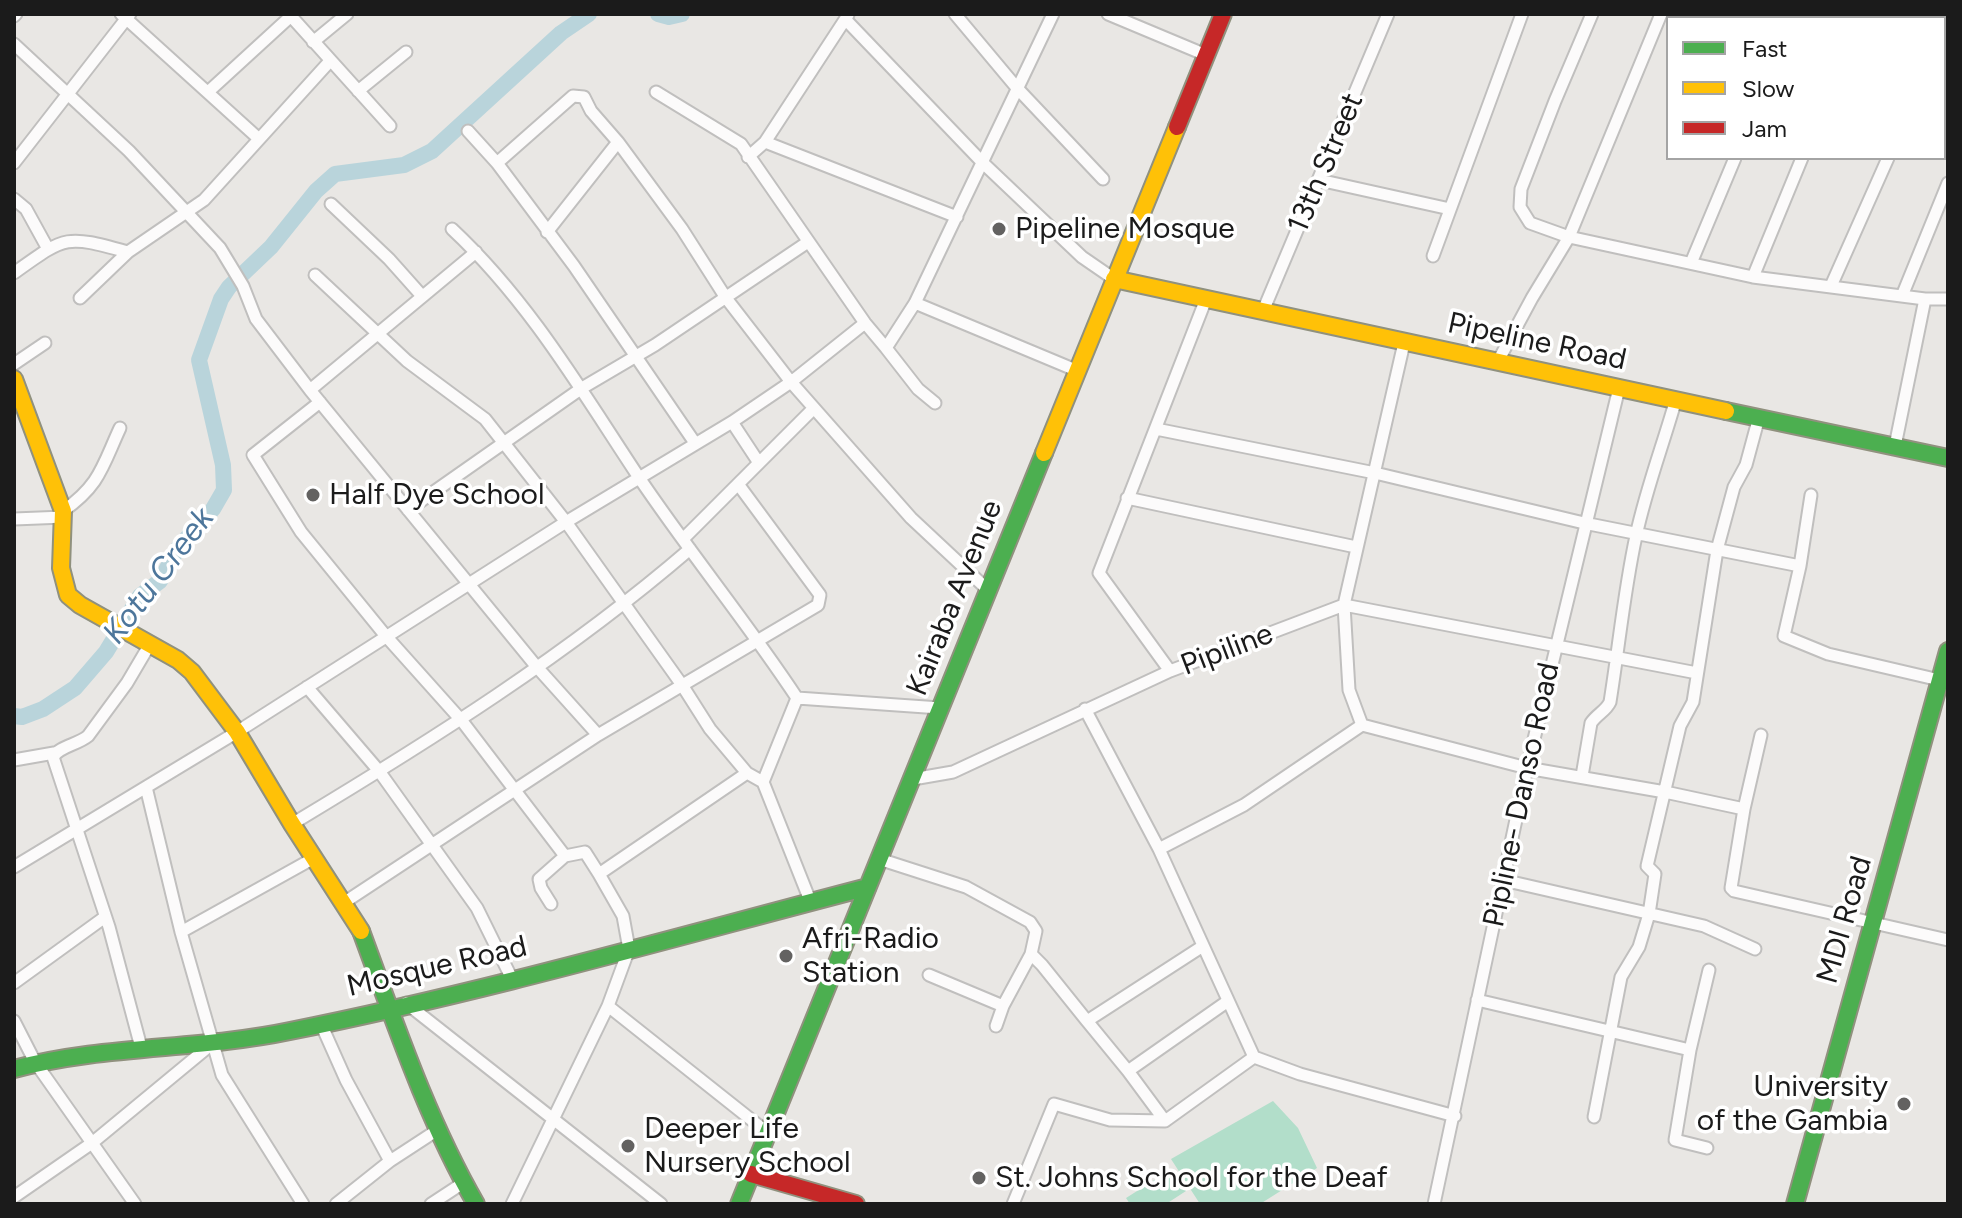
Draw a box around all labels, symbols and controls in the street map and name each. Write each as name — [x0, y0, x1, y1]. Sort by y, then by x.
legend — [1666, 16, 1946, 160]
text: Fast — [1742, 34, 1787, 63]
text: Slow — [1742, 74, 1794, 103]
street label: 13th Street — [1280, 88, 1372, 238]
text: Jam — [1742, 114, 1787, 143]
place label: Pipeline Mosque — [1015, 211, 1235, 247]
marker: Pipeline Mosque — [990, 220, 1008, 238]
street label: Pipeline Road — [1444, 306, 1630, 378]
place label: Half Dye School — [329, 477, 545, 513]
marker: Half Dye School — [304, 486, 322, 504]
street label: Kairaba Avenue — [899, 495, 1011, 701]
water label: Kotu Creek — [95, 500, 223, 652]
street label: Pipiline — [1176, 616, 1278, 684]
street label: Pipline- Danso Road — [1476, 660, 1568, 930]
street label: MDI Road — [1810, 852, 1880, 988]
place label: Afri-Radio Station — [802, 921, 939, 992]
street label: Mosque Road — [343, 929, 531, 1005]
marker: Afri-Radio Station — [777, 947, 795, 965]
place label: University of the Gambia — [1697, 1069, 1888, 1140]
marker: University of the Gambia — [1895, 1095, 1913, 1113]
place label: Deeper Life Nursery School — [644, 1111, 851, 1182]
marker: Deeper Life Nursery School — [619, 1137, 637, 1155]
place label: St. Johns School for the Deaf — [995, 1160, 1388, 1196]
marker: St. Johns School for the Deaf — [970, 1169, 988, 1187]

